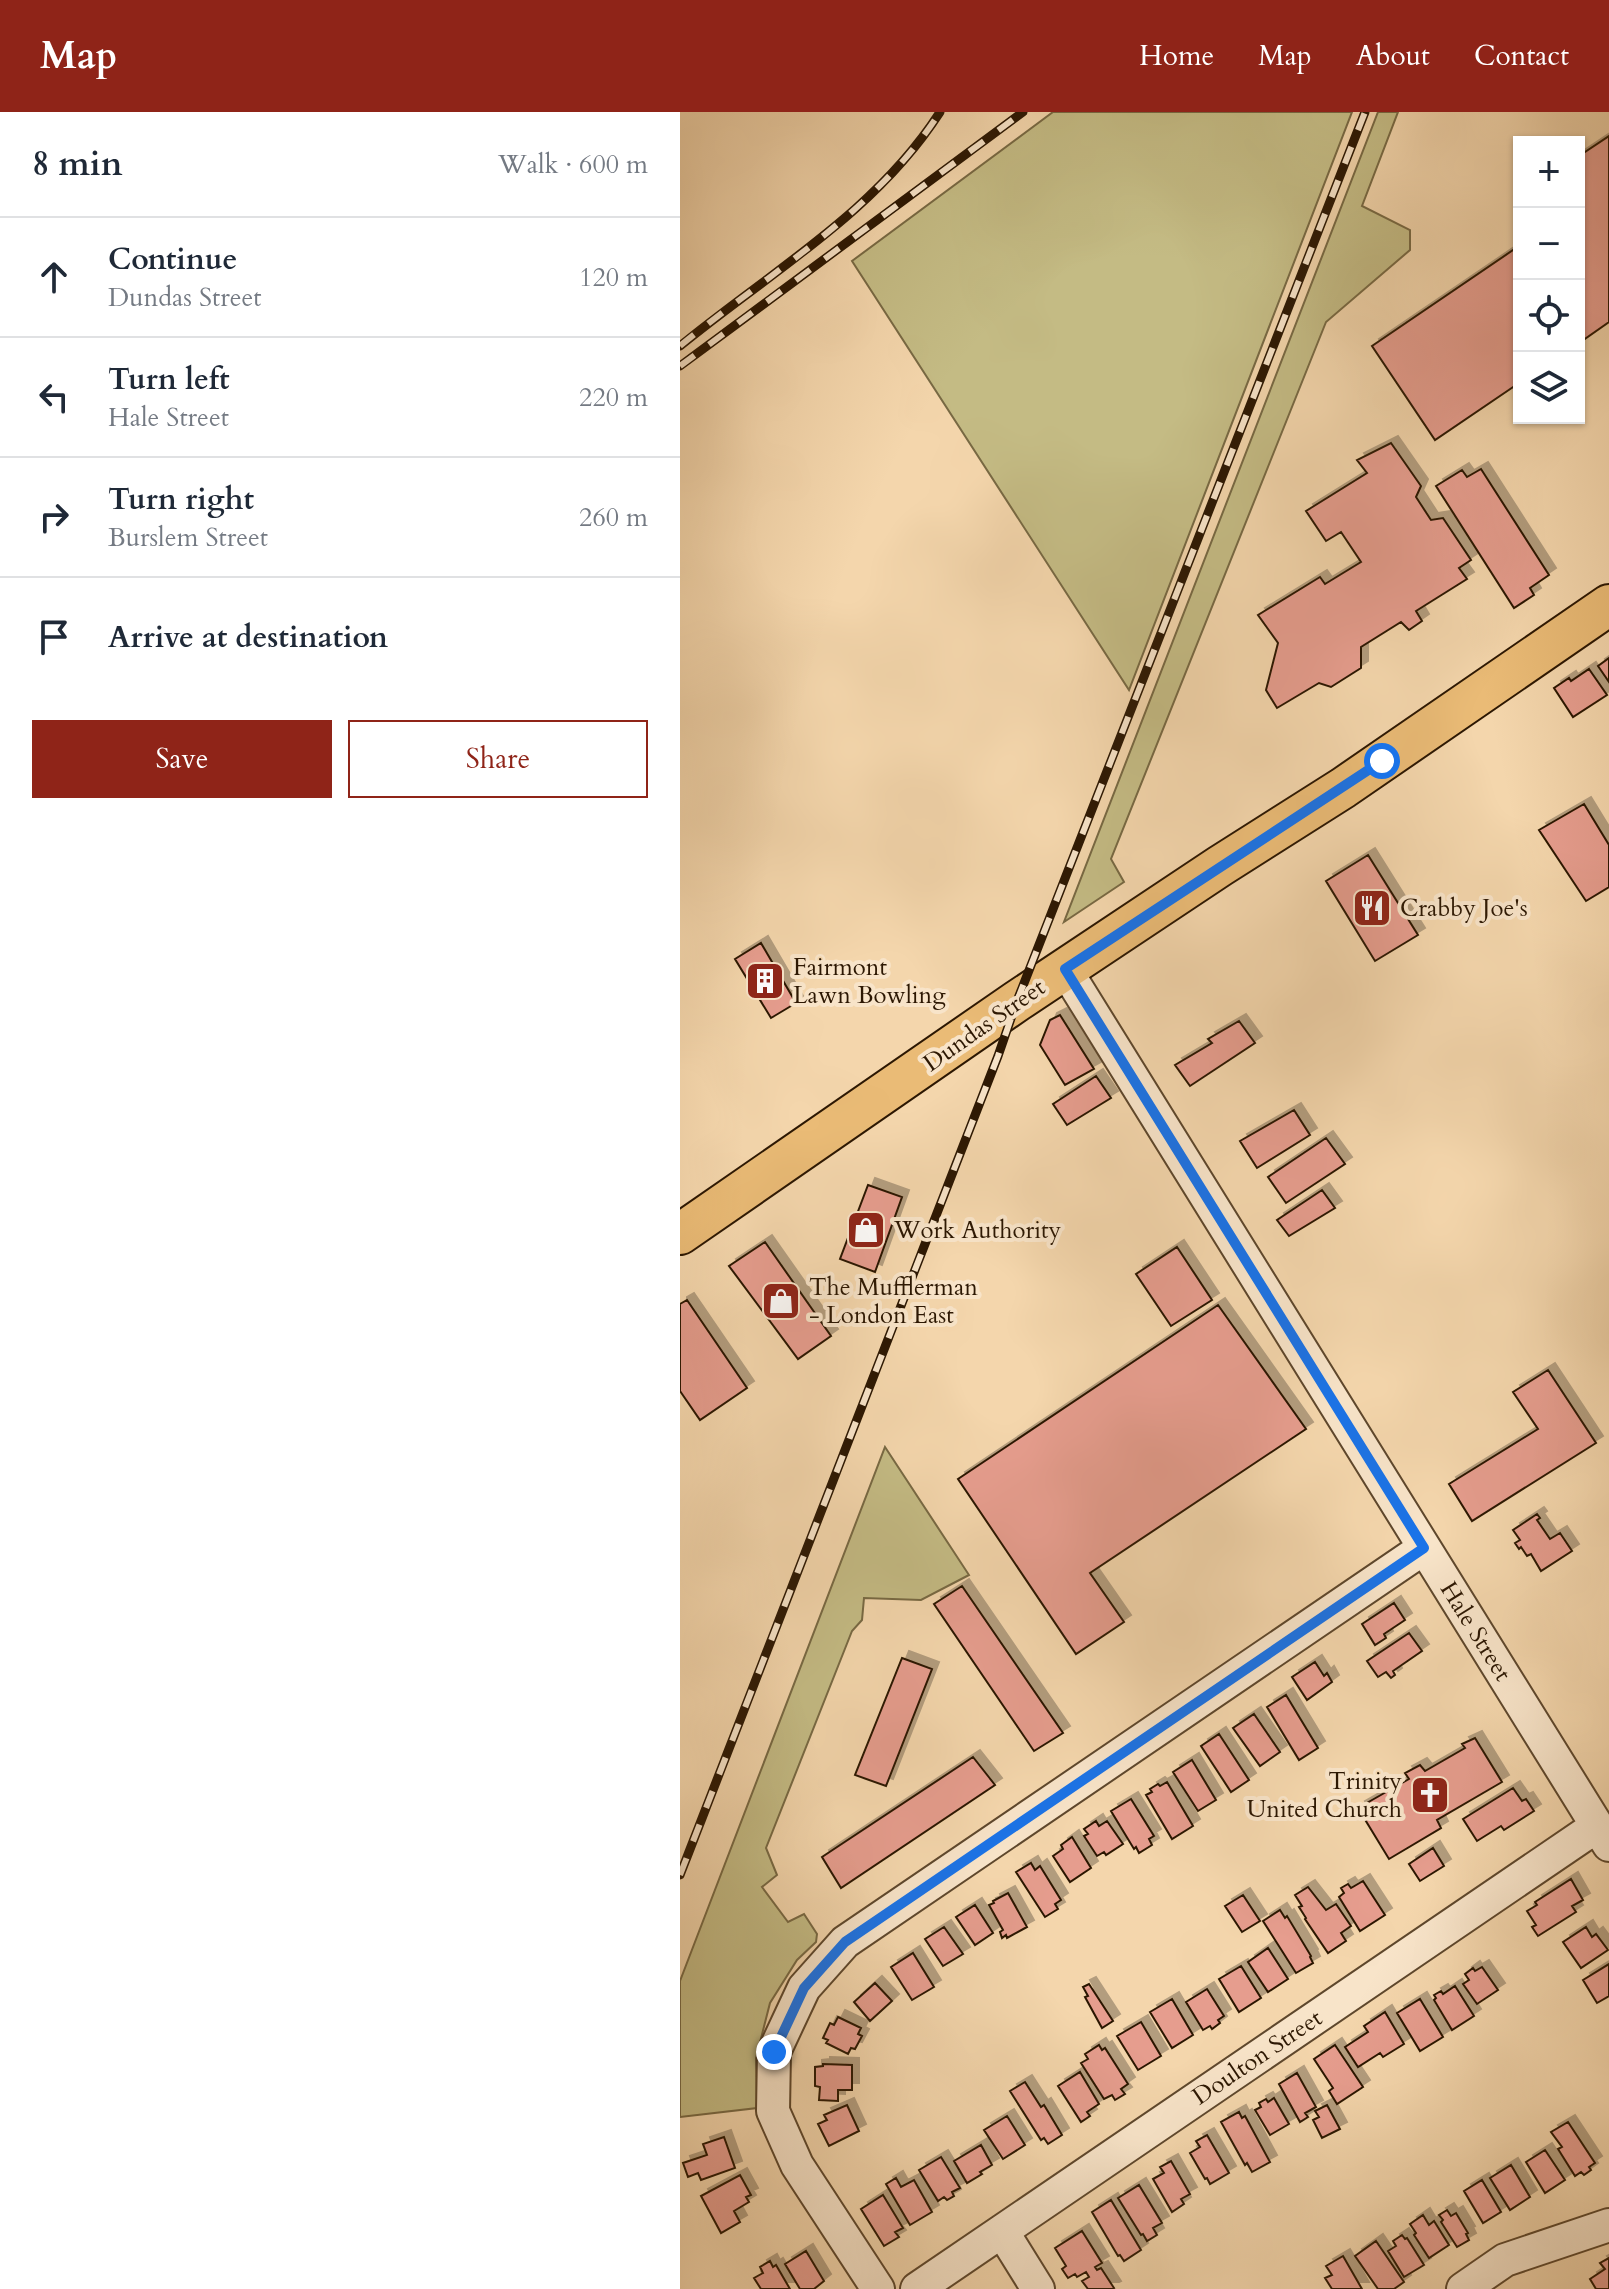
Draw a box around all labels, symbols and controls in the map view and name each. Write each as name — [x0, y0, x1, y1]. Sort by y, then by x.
text: Map — [40, 30, 117, 82]
text: Home — [1139, 37, 1214, 75]
text: Map — [1258, 37, 1312, 75]
text: About — [1356, 37, 1430, 75]
text: Contact — [1474, 37, 1569, 75]
map controls — [1513, 136, 1585, 424]
button: + — [1513, 136, 1585, 208]
text: 8 min — [32, 141, 123, 187]
text: Walk · 600 m — [498, 147, 648, 182]
button: − — [1513, 208, 1585, 280]
text: Continue — [108, 239, 237, 280]
icon: ahead — [32, 255, 76, 299]
text: 120 m — [579, 260, 648, 295]
text: Dundas Street — [108, 280, 261, 315]
button: locate — [1513, 280, 1585, 352]
button: layers — [1513, 352, 1585, 424]
text: Turn left — [108, 359, 230, 400]
icon: left — [32, 375, 76, 419]
text: 220 m — [579, 380, 648, 415]
text: Hale Street — [108, 400, 229, 435]
text: Turn right — [108, 479, 254, 520]
icon: right — [32, 495, 76, 539]
text: 260 m — [579, 500, 648, 535]
text: Burslem Street — [108, 520, 268, 555]
icon: arrive — [32, 615, 76, 659]
text: Arrive at destination — [108, 617, 388, 658]
button: Save — [32, 720, 332, 798]
button: Share — [348, 720, 648, 798]
route start — [1364, 743, 1400, 779]
restaurant icon: Crabby Joe's — [1351, 887, 1393, 929]
place label: Crabby Joe's — [1400, 892, 1528, 925]
place label: Fairmont Lawn Bowling — [793, 951, 946, 1012]
building icon: Fairmont Lawn Bowling — [744, 960, 786, 1002]
street label: Dundas Street — [917, 971, 1052, 1080]
shop icon: Work Authority — [845, 1209, 887, 1251]
place label: Work Authority — [893, 1214, 1062, 1247]
place label: The Mufflerman - London East — [809, 1271, 978, 1332]
shop icon: The Mufflerman - London East — [760, 1280, 802, 1322]
street label: Hale Street — [1432, 1575, 1519, 1688]
place label: Trinity United Church — [1247, 1765, 1402, 1826]
church icon: Trinity United Church — [1409, 1774, 1451, 1816]
street label: Doulton Street — [1186, 2002, 1329, 2113]
route end — [756, 2034, 792, 2070]

